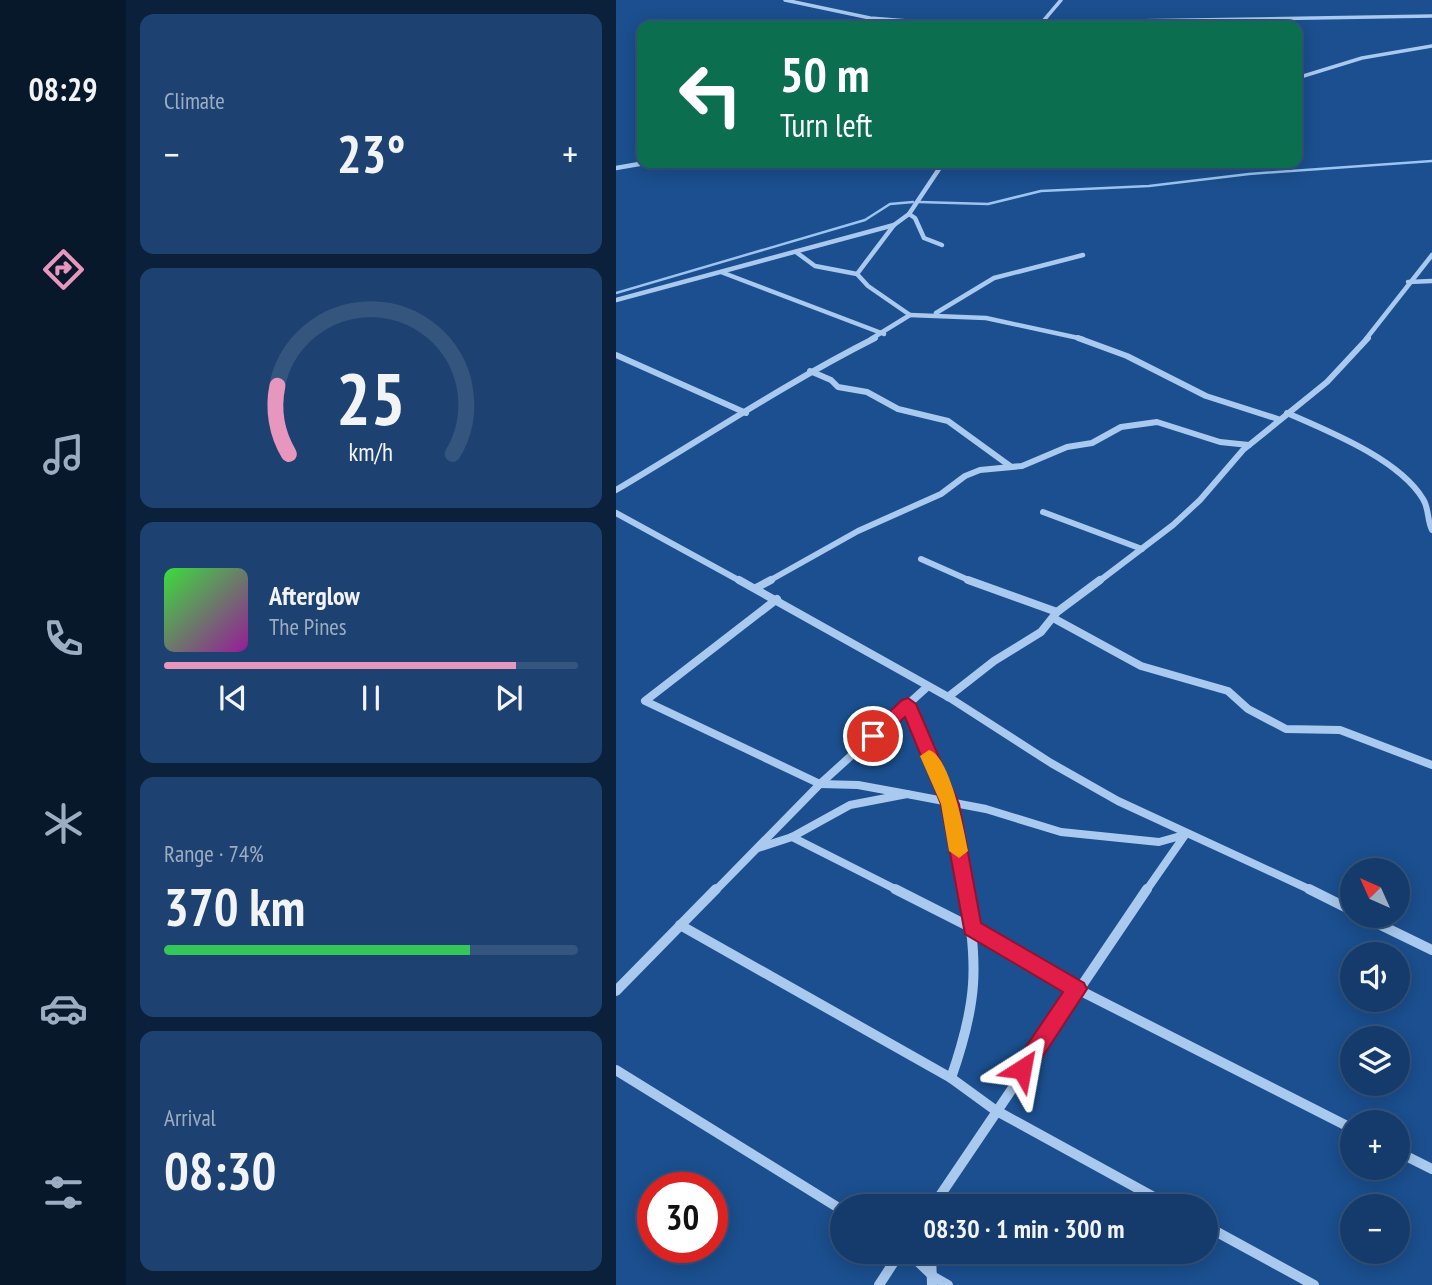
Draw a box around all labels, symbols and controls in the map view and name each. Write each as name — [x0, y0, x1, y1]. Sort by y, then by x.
text: 50 m — [780, 42, 869, 106]
icon: left — [665, 49, 756, 140]
text: 08:29 — [28, 68, 98, 110]
text: Climate — [164, 86, 225, 115]
text: Turn left — [780, 104, 872, 146]
text: 23° — [337, 120, 405, 187]
text: − — [164, 129, 180, 178]
text: + — [562, 129, 578, 178]
icon: directions — [39, 245, 88, 294]
text: 25 — [336, 351, 406, 445]
icon: music — [39, 430, 88, 479]
text: km/h — [349, 436, 393, 468]
text: Afterglow — [269, 579, 360, 612]
text: The Pines — [269, 612, 347, 641]
icon: phone — [39, 614, 88, 663]
icon: previous — [214, 679, 252, 717]
icon: pause — [352, 679, 390, 717]
icon: next — [490, 679, 528, 717]
pin — [843, 706, 903, 766]
icon: arrive — [854, 717, 892, 755]
icon: climate — [39, 799, 88, 848]
text: Range · 74% — [164, 839, 264, 868]
north arrow — [1340, 858, 1410, 928]
map controls — [1340, 858, 1410, 1264]
text: 370 km — [164, 873, 305, 940]
button: sound — [1340, 942, 1410, 1012]
icon: car — [39, 984, 88, 1033]
button: layers — [1340, 1026, 1410, 1096]
position arrow — [985, 1032, 1059, 1106]
text: Arrival — [164, 1103, 216, 1132]
button: + — [1340, 1110, 1410, 1180]
text: 08:30 — [164, 1137, 276, 1204]
icon: filters — [39, 1168, 88, 1217]
speed limit sign: 30 — [637, 1172, 728, 1263]
button: − — [1340, 1194, 1410, 1264]
text: 08:30 · 1 min · 300 m — [924, 1212, 1124, 1245]

